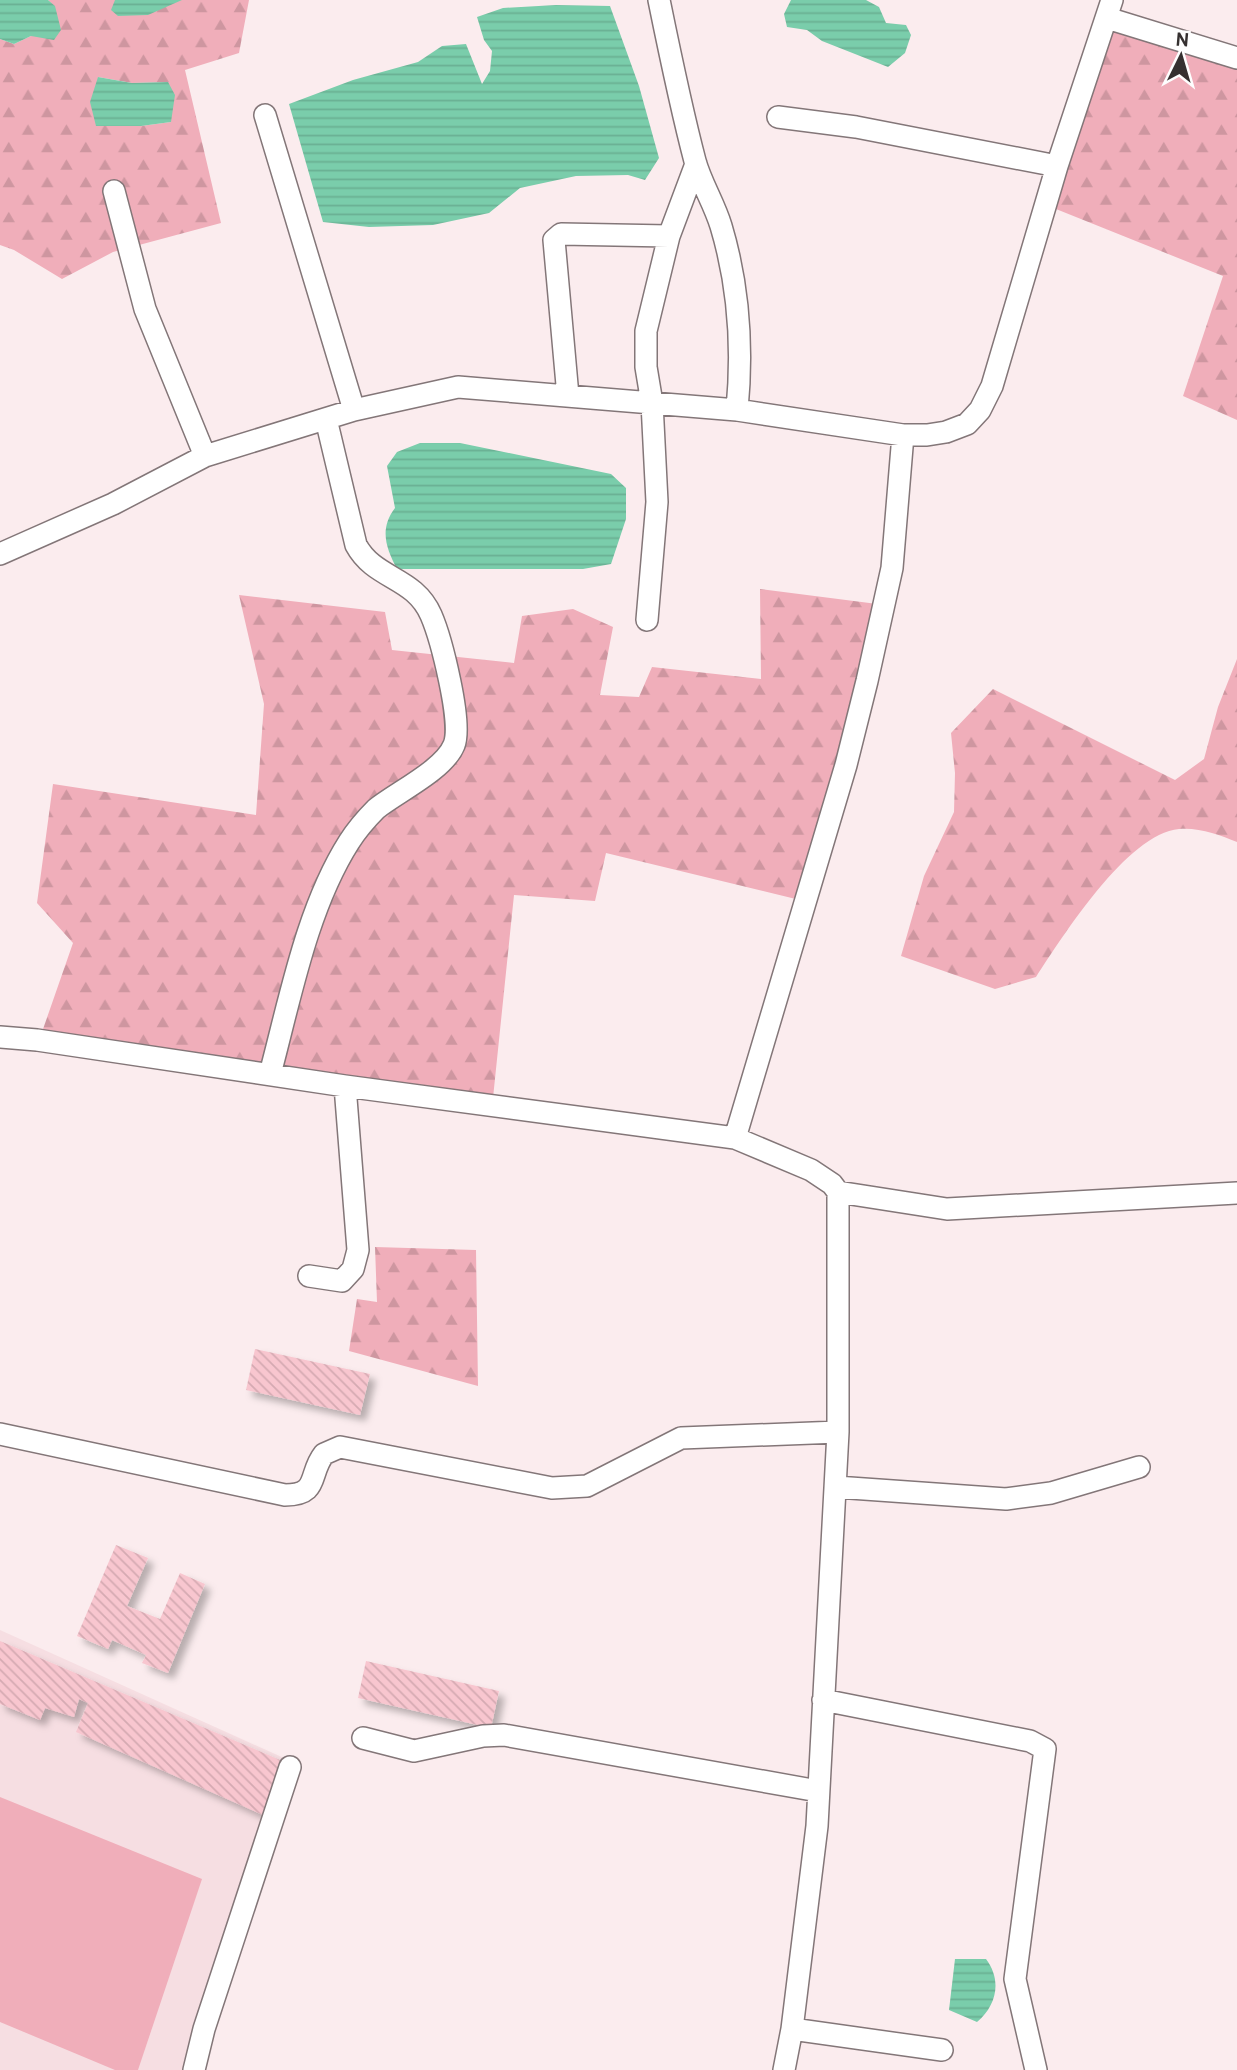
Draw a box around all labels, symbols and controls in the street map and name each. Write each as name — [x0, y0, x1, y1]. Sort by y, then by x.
north arrow — [1146, 21, 1216, 91]
text: N — [1174, 29, 1190, 54]

